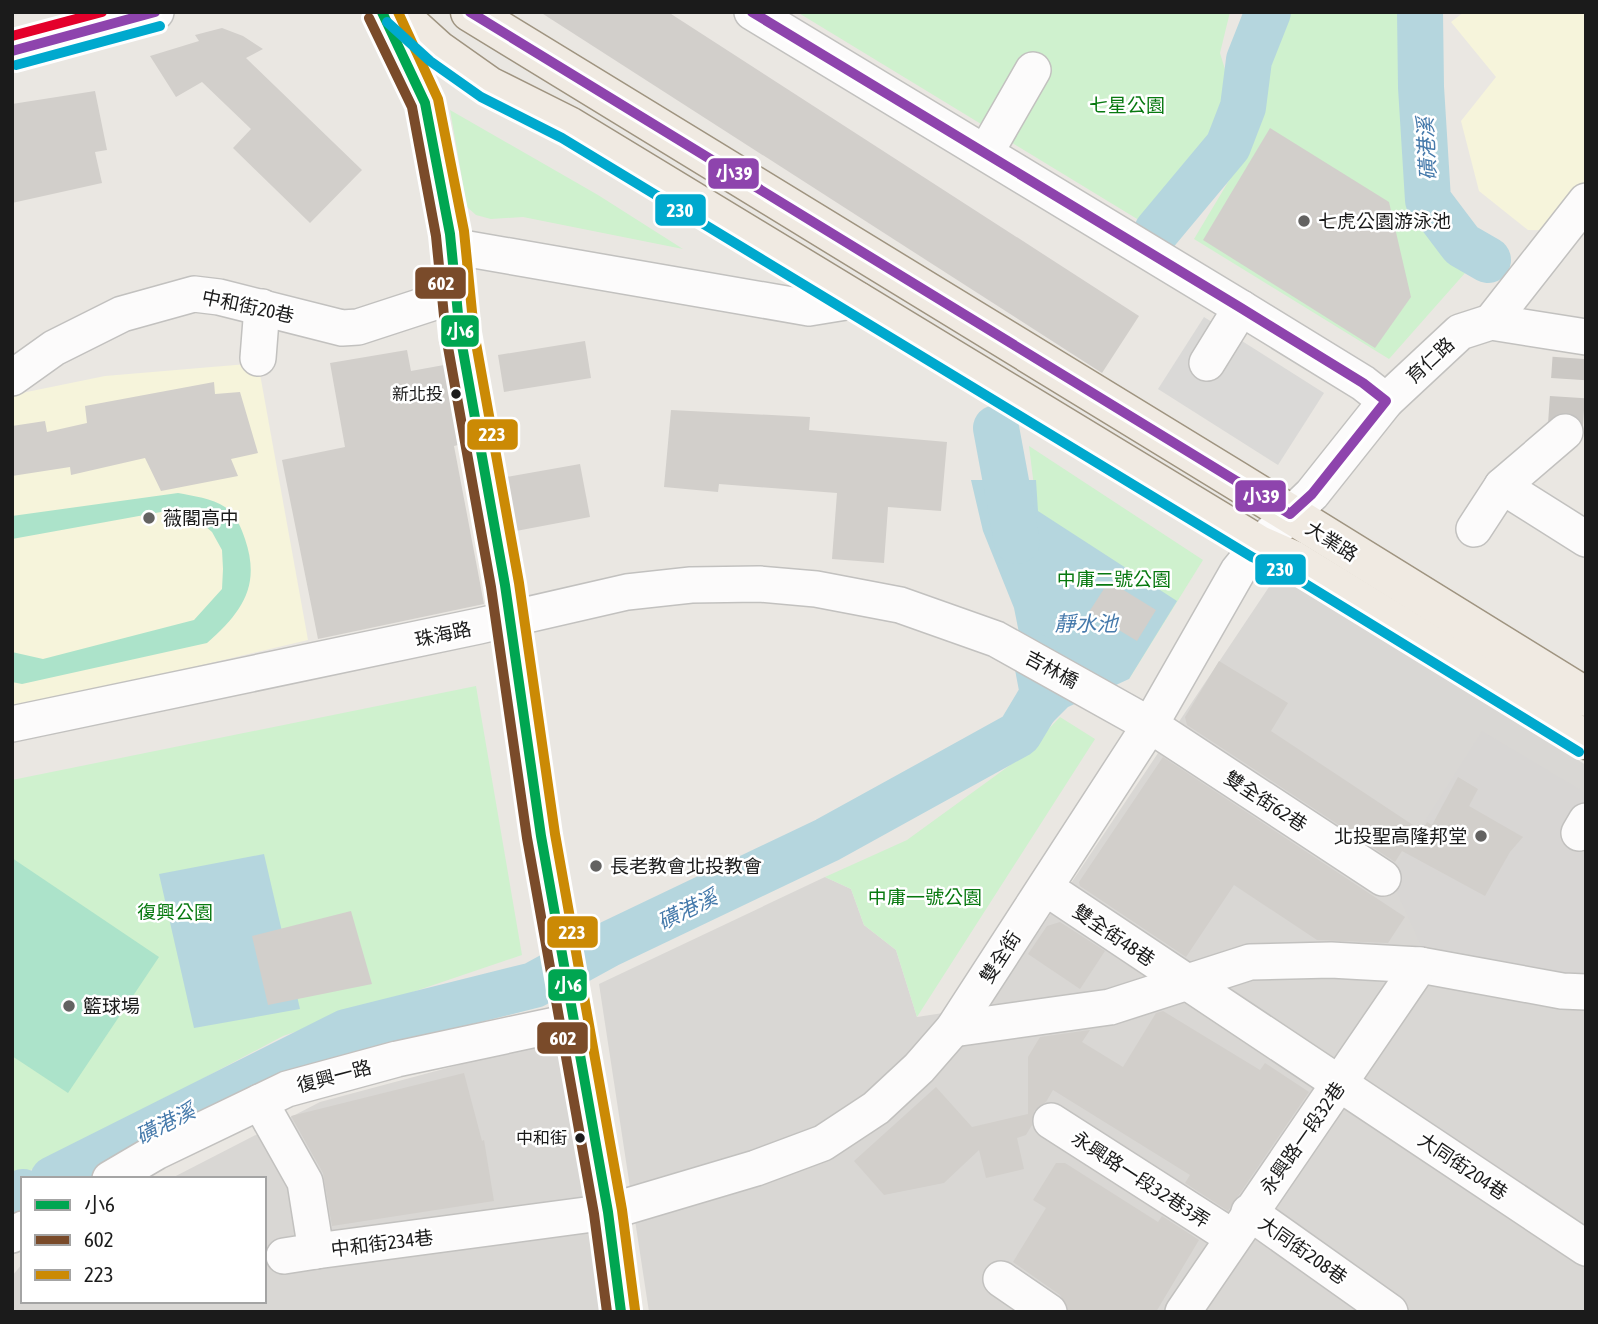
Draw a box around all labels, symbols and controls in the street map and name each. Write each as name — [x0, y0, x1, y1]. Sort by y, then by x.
park label: 七星公園 — [1089, 94, 1165, 116]
water label: 磺港溪 — [1412, 114, 1440, 181]
line badge: 小39 — [707, 157, 760, 190]
text: 小39 — [716, 162, 752, 184]
line badge: 230 — [654, 193, 707, 227]
text: 230 — [667, 199, 693, 221]
place label: 七虎公園游泳池 — [1318, 210, 1451, 232]
marker: 七虎公園游泳池 — [1296, 213, 1312, 229]
line badge: 602 — [414, 266, 467, 300]
text: 602 — [428, 272, 454, 294]
street label: 中和街20巷 — [200, 285, 296, 327]
line badge: 小6 — [440, 314, 480, 348]
text: 小6 — [446, 320, 474, 342]
street label: 育仁路 — [1402, 333, 1458, 387]
place label: 新北投 — [392, 384, 443, 404]
marker: 新北投 — [449, 387, 463, 401]
line badge: 223 — [466, 418, 519, 451]
text: 223 — [479, 423, 505, 445]
line badge: 小39 — [1234, 479, 1287, 513]
text: 小39 — [1243, 485, 1279, 507]
place label: 薇閣高中 — [163, 507, 239, 529]
marker: 薇閣高中 — [141, 510, 157, 526]
street label: 大業路 — [1302, 517, 1362, 565]
line badge: 230 — [1254, 553, 1307, 586]
text: 230 — [1267, 558, 1293, 580]
park label: 中庸二號公園 — [1057, 568, 1171, 590]
water label: 靜水池 — [1055, 611, 1119, 635]
street label: 珠海路 — [413, 617, 473, 651]
street label: 吉林橋 — [1022, 646, 1082, 692]
street label: 雙全街62巷 — [1221, 766, 1311, 836]
place label: 北投聖高隆邦堂 — [1334, 825, 1467, 847]
marker: 北投聖高隆邦堂 — [1473, 828, 1489, 844]
place label: 長老教會北投教會 — [610, 855, 762, 877]
marker: 長老教會北投教會 — [588, 858, 604, 874]
water label: 磺港溪 — [653, 883, 723, 934]
park label: 中庸一號公園 — [868, 886, 982, 908]
street label: 雙全街48巷 — [1069, 900, 1159, 970]
park label: 復興公園 — [137, 901, 213, 923]
line badge: 223 — [546, 915, 599, 949]
text: 223 — [559, 921, 585, 943]
street label: 雙全街 — [975, 927, 1025, 987]
line badge: 小6 — [547, 968, 588, 1002]
text: 小6 — [554, 974, 582, 996]
place label: 籃球場 — [83, 995, 140, 1017]
marker: 籃球場 — [61, 998, 77, 1014]
line badge: 602 — [536, 1021, 589, 1055]
text: 602 — [550, 1027, 576, 1049]
street label: 復興一路 — [294, 1056, 374, 1096]
street label: 永興路一段32巷 — [1255, 1078, 1349, 1198]
water label: 磺港溪 — [131, 1097, 201, 1148]
street label: 永興路一段32巷3弄 — [1068, 1126, 1214, 1232]
place label: 中和街 — [516, 1128, 567, 1148]
street label: 大同街204巷 — [1414, 1128, 1512, 1204]
marker: 中和街 — [573, 1131, 587, 1145]
legend — [21, 1177, 266, 1303]
text: 小6 — [84, 1192, 115, 1216]
street label: 大同街208巷 — [1255, 1212, 1351, 1288]
street label: 中和街234巷 — [330, 1226, 434, 1260]
text: 602 — [84, 1227, 114, 1251]
text: 223 — [84, 1262, 114, 1286]

